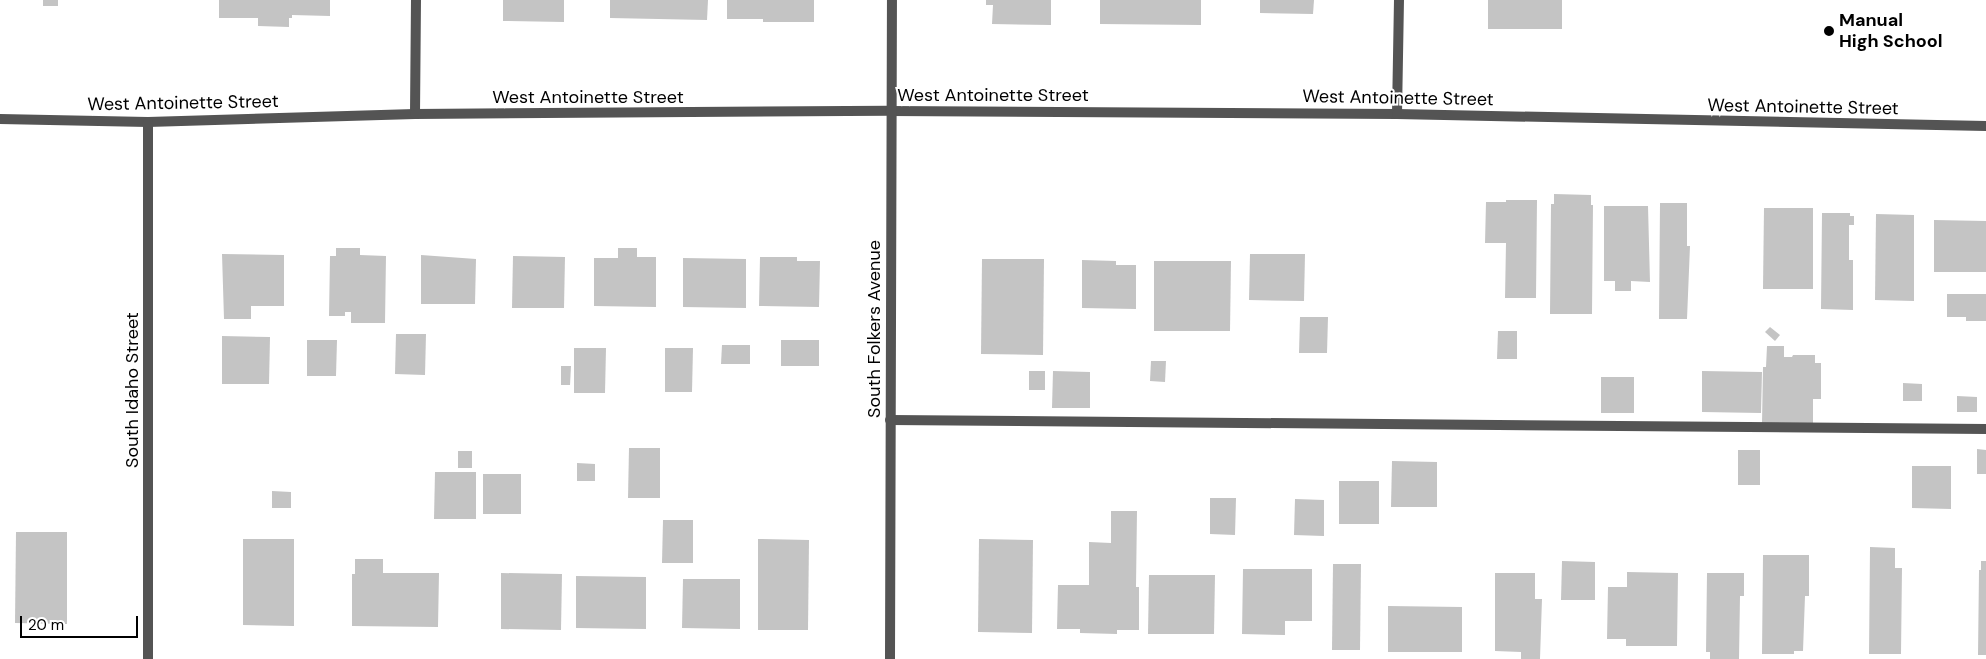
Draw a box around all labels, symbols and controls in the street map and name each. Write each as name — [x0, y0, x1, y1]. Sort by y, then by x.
place label: Manual High School — [1839, 10, 1943, 52]
marker: Manual High School — [1823, 25, 1835, 37]
street label: West Antoinette Street — [897, 84, 1089, 106]
street label: West Antoinette Street — [492, 86, 684, 108]
street label: West Antoinette Street — [1302, 86, 1494, 110]
street label: West Antoinette Street — [87, 91, 279, 115]
street label: West Antoinette Street — [1707, 95, 1899, 119]
street label: South Folkers Avenue — [863, 240, 885, 418]
street label: South Idaho Street — [121, 312, 143, 468]
scale bar — [22, 606, 140, 638]
text: 20 m — [28, 615, 64, 635]

